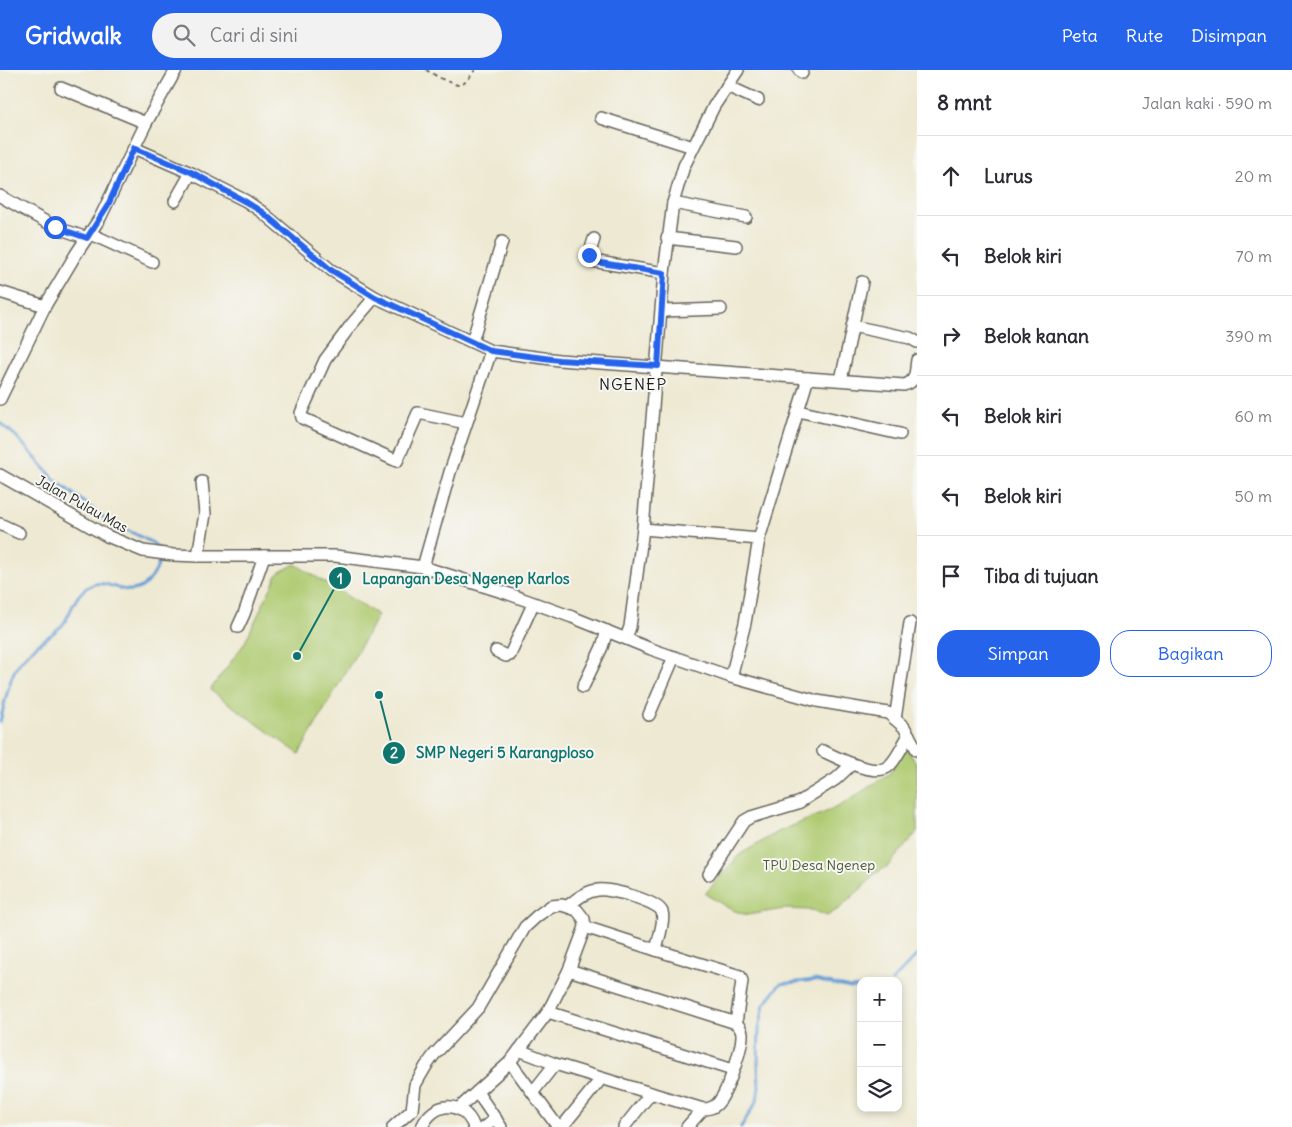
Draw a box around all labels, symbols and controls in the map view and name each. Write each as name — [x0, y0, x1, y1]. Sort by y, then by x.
search box — [152, 13, 502, 58]
text: Gridwalk — [25, 20, 122, 50]
icon: search — [170, 21, 198, 49]
text: Cari di sini — [210, 23, 298, 47]
text: Peta — [1062, 24, 1098, 47]
text: Rute — [1126, 24, 1163, 47]
text: Disimpan — [1191, 24, 1267, 47]
text: 8 mnt — [937, 89, 992, 116]
text: Jalan kaki · 590 m — [1142, 93, 1272, 113]
icon: ahead — [937, 162, 965, 190]
text: Lurus — [984, 164, 1033, 188]
text: 20 m — [1235, 166, 1272, 186]
route start — [44, 216, 67, 239]
icon: left — [937, 242, 965, 270]
route end — [578, 244, 601, 267]
text: Belok kiri — [984, 244, 1062, 268]
text: 70 m — [1236, 246, 1272, 266]
icon: right — [937, 322, 965, 350]
text: Belok kanan — [984, 324, 1089, 348]
text: 390 m — [1225, 326, 1272, 346]
district label: NGENEP — [599, 374, 667, 394]
icon: left — [937, 402, 965, 430]
text: Belok kiri — [984, 404, 1062, 428]
text: 60 m — [1234, 406, 1272, 426]
street label: Jalan Pulau Mas — [33, 471, 131, 537]
icon: left — [937, 482, 965, 510]
text: Belok kiri — [984, 484, 1062, 508]
text: 50 m — [1234, 486, 1272, 506]
icon: arrive — [937, 562, 965, 590]
callout: Lapangan Desa Ngenep Karlos — [327, 563, 580, 593]
text: Tiba di tujuan — [984, 564, 1099, 588]
text: 1 — [337, 569, 343, 588]
text: Lapangan Desa Ngenep Karlos — [362, 569, 570, 589]
button: Simpan — [937, 630, 1100, 677]
button: Bagikan — [1110, 630, 1272, 677]
callout: SMP Negeri 5 Karangploso — [381, 738, 604, 768]
text: 2 — [390, 743, 398, 762]
text: SMP Negeri 5 Karangploso — [416, 743, 595, 763]
park label: TPU Desa Ngenep — [763, 856, 875, 874]
map controls — [857, 977, 902, 1112]
button: + — [857, 977, 902, 1022]
button: − — [857, 1022, 902, 1067]
button: layers — [857, 1067, 902, 1112]

